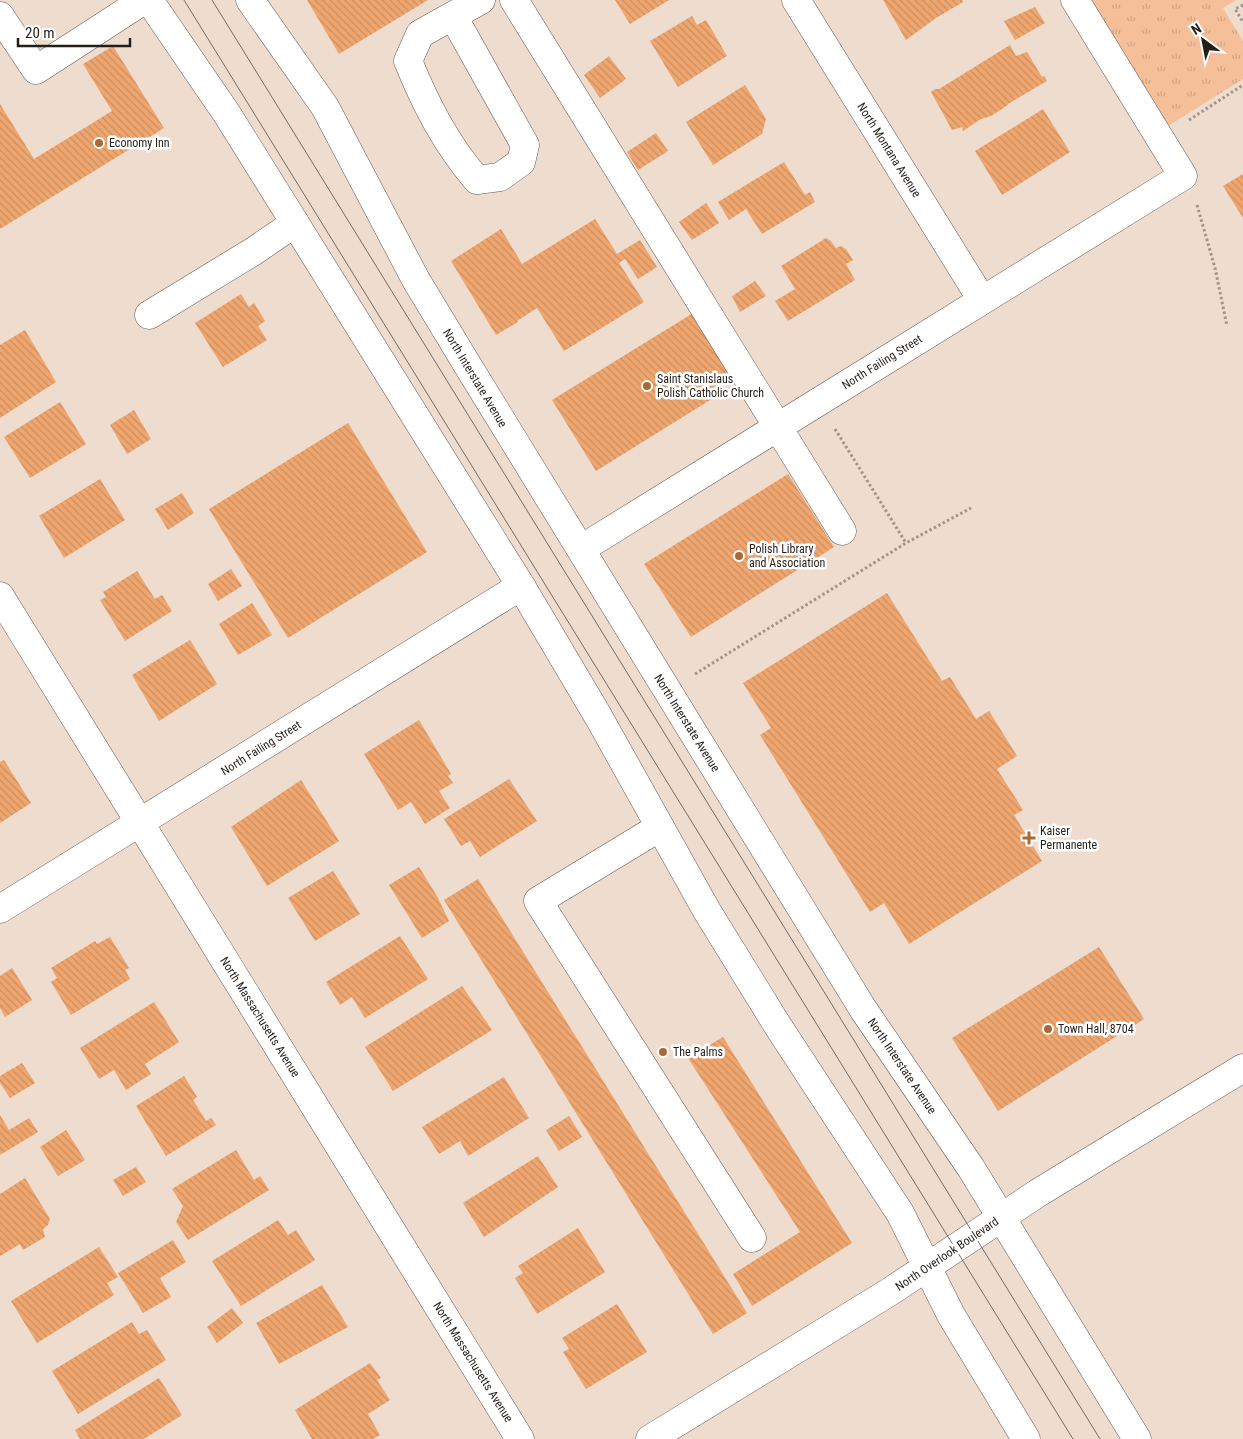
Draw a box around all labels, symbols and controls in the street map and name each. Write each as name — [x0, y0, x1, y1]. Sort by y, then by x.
scale bar — [18, 15, 130, 47]
north arrow — [1178, 15, 1228, 65]
text: N — [1188, 20, 1204, 38]
text: 20 m — [25, 24, 55, 42]
street label: North Montana Avenue — [854, 100, 924, 200]
place label: Economy Inn — [109, 136, 170, 150]
marker: Economy Inn — [93, 137, 105, 149]
street label: North Interstate Avenue — [440, 326, 510, 430]
street label: North Failing Street — [839, 332, 925, 392]
place label: Saint Stanislaus Polish Catholic Church — [657, 372, 764, 400]
marker: Saint Stanislaus Polish Catholic Church — [641, 380, 653, 392]
place label: Polish Library and Association — [749, 542, 826, 570]
marker: Polish Library and Association — [733, 550, 745, 562]
street label: North Interstate Avenue — [651, 672, 723, 775]
street label: North Failing Street — [218, 718, 304, 778]
place label: Kaiser Permanente — [1040, 824, 1097, 852]
marker: Kaiser Permanente — [1022, 831, 1036, 845]
street label: North Massachusetts Avenue — [217, 954, 303, 1080]
street label: North Interstate Avenue — [865, 1015, 939, 1117]
place label: Town Hall, 8704 — [1058, 1022, 1134, 1036]
marker: Town Hall, 8704 — [1042, 1023, 1054, 1035]
place label: The Palms — [673, 1045, 723, 1059]
marker: The Palms — [657, 1046, 669, 1058]
street label: North Overlook Boulevard — [893, 1214, 1001, 1294]
street label: North Massachusetts Avenue — [430, 1299, 516, 1425]

